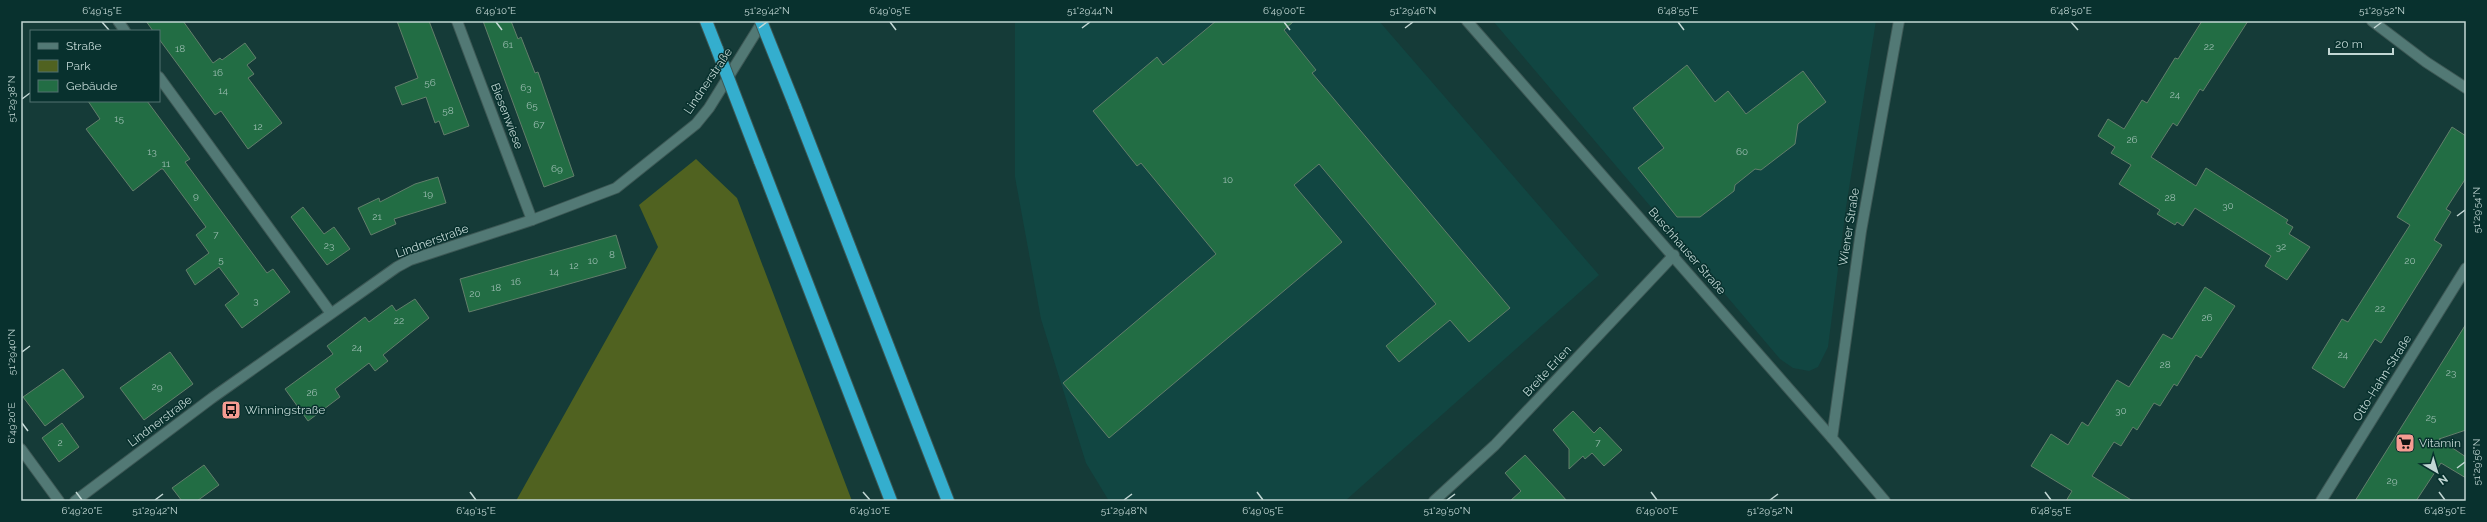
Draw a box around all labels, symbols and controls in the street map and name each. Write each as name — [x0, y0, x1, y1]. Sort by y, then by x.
text: 6°49'15"E — [82, 5, 122, 16]
text: 6°49'10"E — [476, 5, 516, 16]
text: 51°29'42"N — [744, 5, 790, 16]
text: 6°49'05"E — [869, 5, 911, 16]
text: 51°29'44"N — [1067, 5, 1113, 16]
text: 6°49'00"E — [1263, 5, 1305, 16]
text: 51°29'46"N — [1390, 5, 1436, 16]
text: 6°48'55"E — [1658, 5, 1698, 16]
text: 6°48'50"E — [2050, 5, 2092, 16]
text: 51°29'52"N — [2359, 5, 2405, 16]
legend — [30, 30, 160, 102]
scale bar — [2329, 30, 2393, 56]
text: 20 m — [2335, 37, 2363, 51]
text: Straße — [66, 39, 102, 53]
house number: 61 — [503, 39, 514, 50]
house number: 22 — [2204, 41, 2214, 52]
house number: 18 — [175, 43, 185, 54]
street label: Lindnerstraße — [681, 45, 735, 117]
text: Park — [66, 59, 91, 73]
house number: 16 — [213, 67, 223, 78]
text: 51°29'38"N — [6, 76, 17, 122]
house number: 56 — [424, 77, 436, 88]
text: Gebäude — [66, 79, 117, 93]
street label: Biesenwiese — [488, 81, 526, 151]
house number: 63 — [520, 82, 532, 93]
house number: 14 — [218, 85, 228, 96]
house number: 24 — [2170, 89, 2181, 100]
house number: 65 — [526, 100, 538, 111]
house number: 58 — [442, 105, 454, 116]
house number: 15 — [114, 113, 124, 124]
house number: 67 — [533, 119, 545, 130]
house number: 12 — [253, 121, 263, 132]
house number: 26 — [2126, 134, 2138, 145]
house number: 13 — [147, 146, 157, 157]
house number: 60 — [1736, 146, 1748, 157]
house number: 11 — [162, 158, 171, 169]
house number: 69 — [551, 163, 563, 174]
house number: 10 — [1223, 174, 1233, 185]
street label: Wiener Straße — [1836, 187, 1862, 267]
text: 51°29'54"N — [2471, 187, 2482, 233]
house number: 19 — [423, 188, 433, 199]
house number: 9 — [193, 190, 199, 201]
house number: 28 — [2164, 192, 2176, 203]
house number: 30 — [2222, 200, 2234, 211]
street label: Buschhauser Straße — [1645, 205, 1729, 297]
house number: 21 — [372, 211, 382, 222]
street label: Lindnerstraße — [394, 221, 470, 261]
house number: 7 — [213, 229, 219, 240]
house number: 23 — [324, 240, 334, 251]
house number: 32 — [2276, 241, 2286, 252]
house number: 8 — [609, 249, 615, 260]
house number: 5 — [218, 254, 224, 265]
house number: 10 — [588, 255, 598, 266]
house number: 20 — [2404, 255, 2416, 266]
house number: 12 — [569, 260, 579, 271]
house number: 14 — [549, 266, 559, 277]
house number: 16 — [511, 276, 521, 287]
house number: 18 — [491, 282, 501, 293]
house number: 20 — [469, 288, 481, 299]
house number: 3 — [253, 295, 259, 306]
house number: 22 — [2375, 303, 2385, 314]
house number: 26 — [2201, 312, 2213, 323]
house number: 22 — [394, 315, 404, 326]
text: 51°29'40"N — [6, 329, 17, 375]
street label: Otto-Hahn-Straße — [2350, 332, 2414, 424]
house number: 24 — [352, 342, 363, 353]
street label: Breite Erlen — [1520, 343, 1574, 399]
house number: 24 — [2338, 349, 2349, 360]
house number: 28 — [2159, 359, 2171, 370]
house number: 23 — [2446, 367, 2456, 378]
house number: 29 — [151, 381, 163, 392]
house number: 26 — [306, 387, 318, 398]
street label: Lindnerstraße — [125, 392, 195, 450]
bus stop icon: Winningstraße — [220, 399, 242, 421]
text: 6°49'20"E — [6, 402, 17, 444]
place label: Winningstraße — [245, 403, 325, 417]
house number: 30 — [2115, 405, 2127, 416]
house number: 25 — [2426, 412, 2437, 423]
supermarket icon: Vitamin — [2394, 432, 2416, 454]
place label: Vitamin — [2419, 436, 2461, 450]
house number: 2 — [57, 437, 63, 448]
house number: 7 — [1595, 437, 1601, 448]
text: 51°29'56"N — [2471, 439, 2482, 485]
north arrow — [2417, 452, 2457, 492]
text: N — [2436, 472, 2450, 487]
house number: 29 — [2386, 475, 2398, 486]
text: 6°49'20"E — [61, 505, 103, 516]
text: 51°29'42"N — [132, 505, 178, 516]
text: 6°49'15"E — [456, 505, 496, 516]
text: 6°49'10"E — [850, 505, 890, 516]
text: 51°29'48"N — [1101, 505, 1147, 516]
text: 6°49'05"E — [1242, 505, 1284, 516]
text: 51°29'50"N — [1424, 505, 1470, 516]
text: 6°49'00"E — [1636, 505, 1678, 516]
text: 51°29'52"N — [1747, 505, 1793, 516]
text: 6°48'55"E — [2031, 505, 2071, 516]
text: 6°48'50"E — [2424, 505, 2466, 516]

